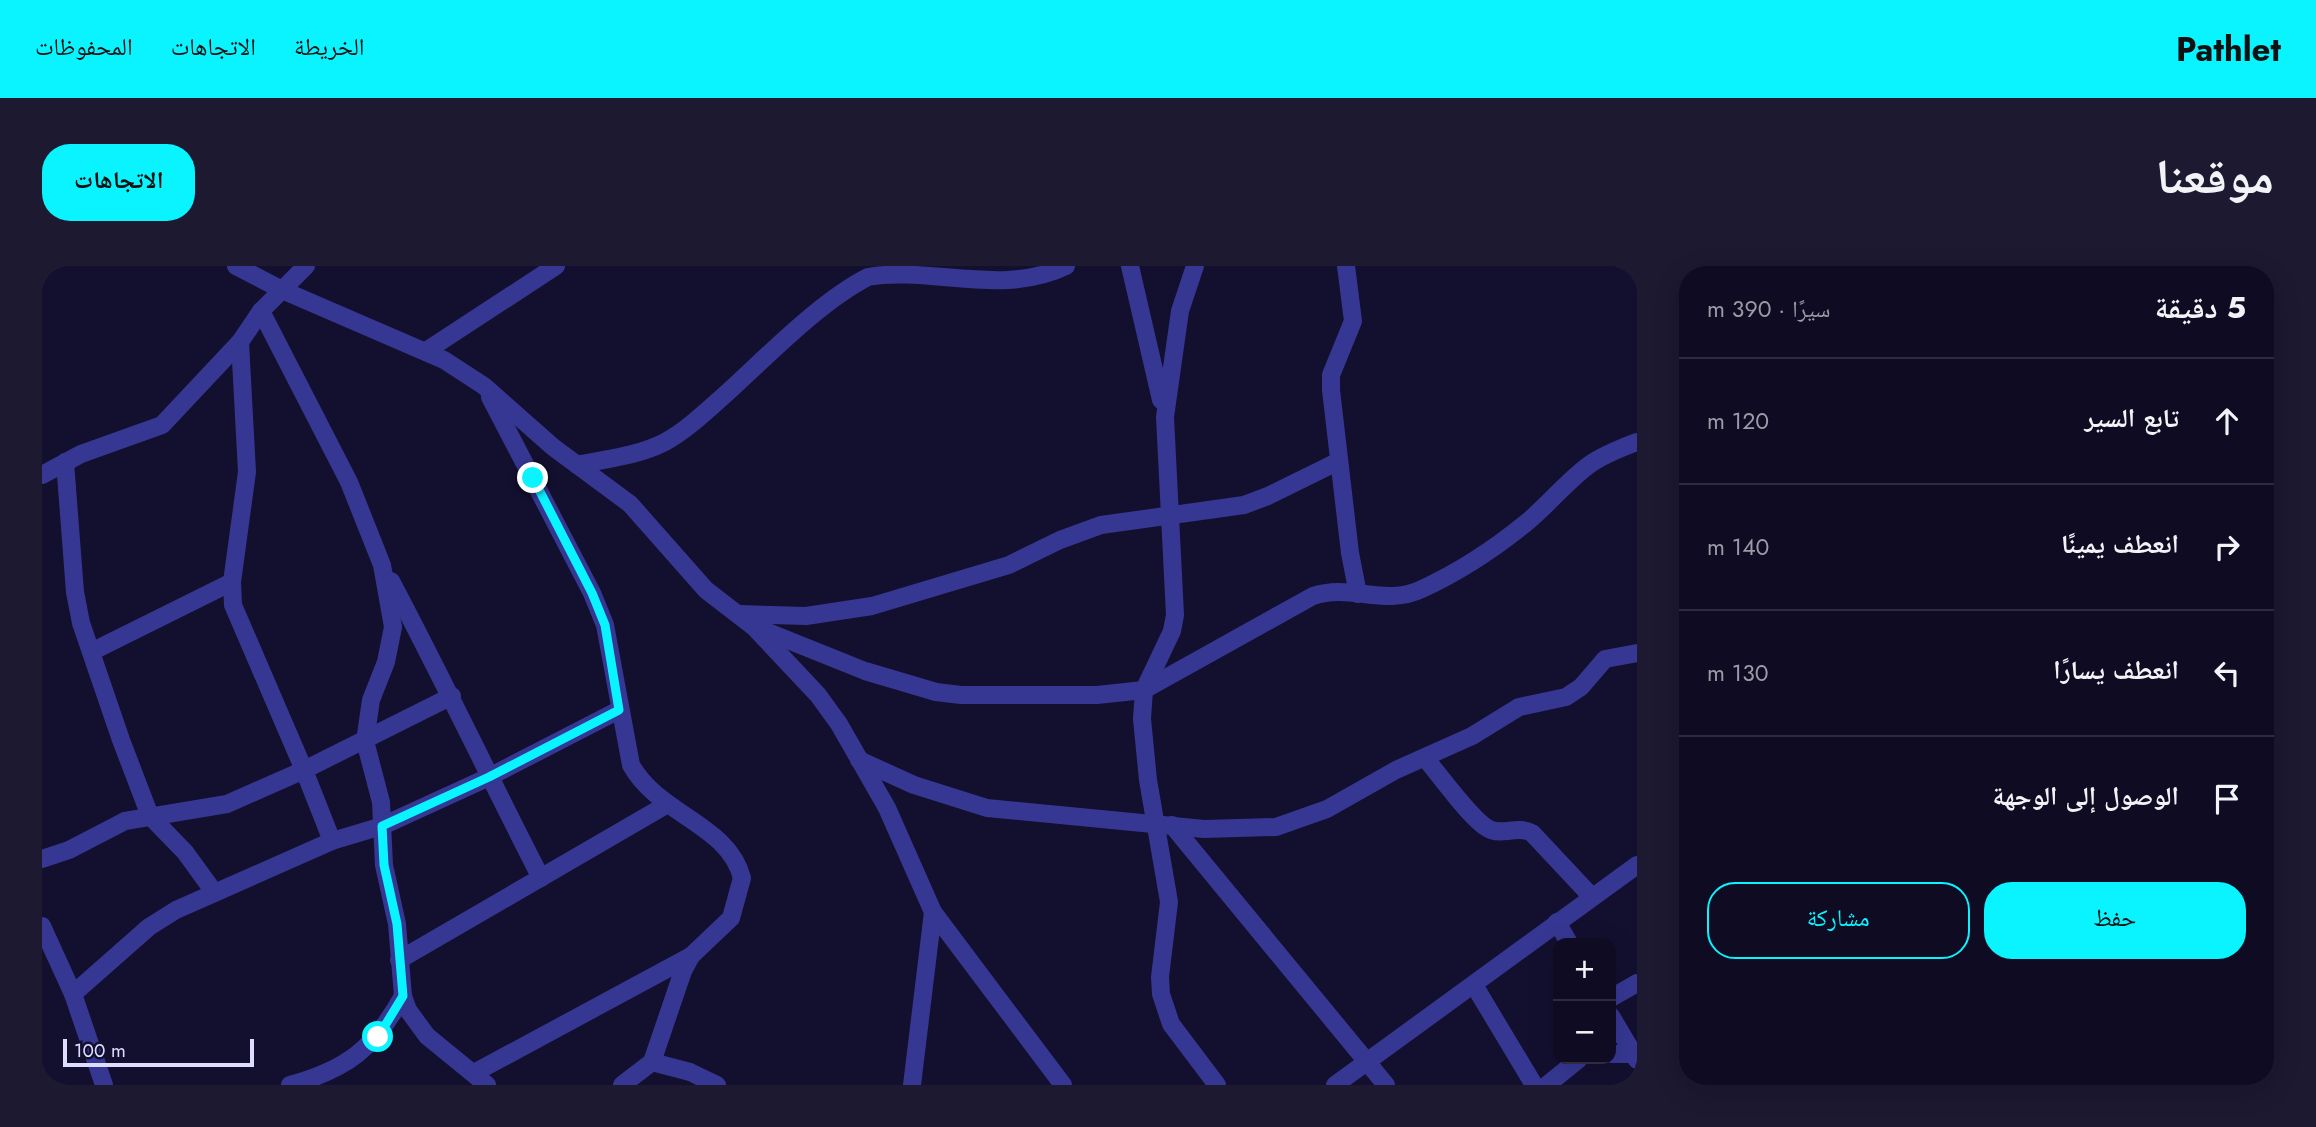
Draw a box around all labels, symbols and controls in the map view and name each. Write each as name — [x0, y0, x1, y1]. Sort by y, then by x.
text: Pathlet — [2176, 26, 2281, 73]
text: المحفوظات — [35, 29, 133, 64]
text: الاتجاهات — [171, 29, 256, 64]
text: الخريطة — [294, 29, 365, 64]
text: موقعنا — [2156, 141, 2274, 211]
button: الاتجاهات — [42, 144, 195, 221]
text: 5 دقيقة — [2155, 286, 2246, 329]
text: سيرًا · 390 m — [1707, 292, 1830, 326]
text: تابع السير — [2084, 399, 2179, 437]
icon: ahead — [2208, 402, 2246, 440]
text: 120 m — [1707, 404, 1769, 438]
route end — [517, 462, 548, 493]
text: انعطف يمينًا — [2061, 525, 2179, 563]
icon: right — [2208, 528, 2246, 566]
text: 140 m — [1707, 530, 1769, 564]
text: انعطف يسارًا — [2053, 651, 2179, 689]
icon: left — [2208, 654, 2246, 692]
text: 130 m — [1707, 656, 1769, 690]
text: الوصول إلى الوجهة — [1992, 777, 2179, 815]
icon: arrive — [2208, 780, 2246, 818]
button: مشاركة — [1707, 882, 1970, 959]
button: حفظ — [1984, 882, 2246, 959]
map controls — [1553, 938, 1616, 1064]
button: + — [1553, 938, 1616, 1001]
button: − — [1553, 1001, 1616, 1064]
route start — [362, 1021, 393, 1052]
scale bar — [63, 1036, 254, 1068]
text: 100 m — [74, 1037, 126, 1064]

